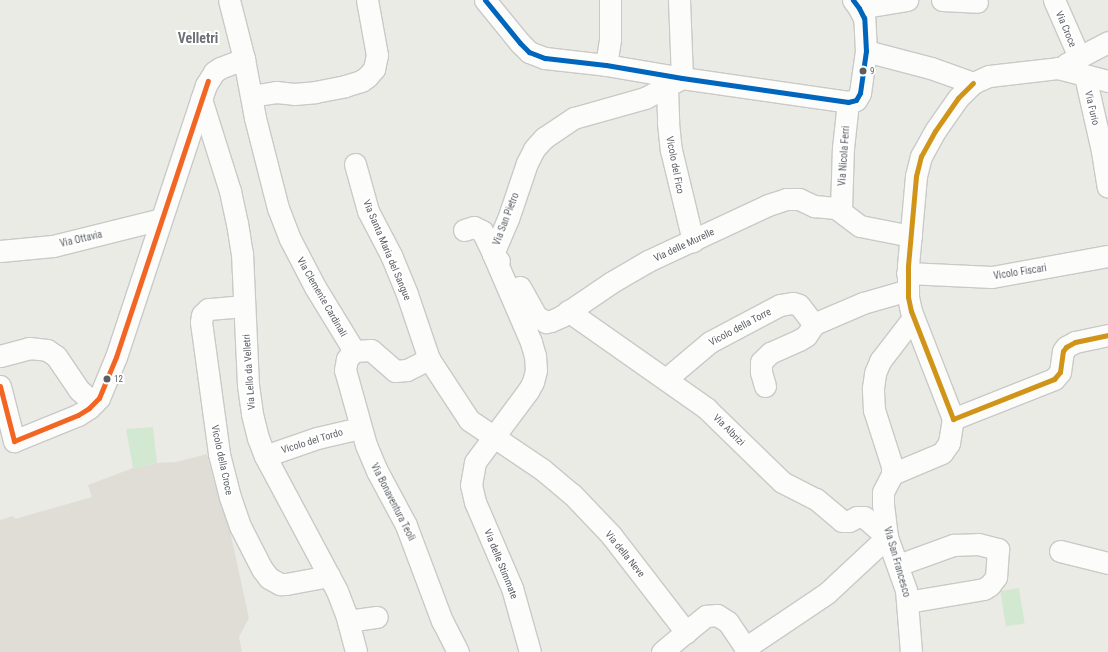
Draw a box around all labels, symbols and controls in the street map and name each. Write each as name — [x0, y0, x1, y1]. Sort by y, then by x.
street label: Via Croce — [1053, 9, 1079, 49]
district label: Velletri — [178, 30, 218, 46]
marker: 9 — [858, 66, 868, 76]
place label: 9 — [870, 66, 874, 76]
street label: Via Furio — [1082, 90, 1102, 126]
street label: Via Nicola Ferri — [836, 126, 852, 186]
street label: Vicolo del Fico — [664, 135, 686, 195]
street label: Via San Pietro — [490, 191, 522, 247]
street label: Via Santa Maria del Sangue — [360, 198, 414, 302]
street label: Via delle Murelle — [652, 226, 716, 264]
street label: Via Ottavia — [59, 228, 103, 250]
street label: Via Clemente Cardinali — [294, 255, 350, 339]
street label: Vicolo Fiscari — [993, 262, 1047, 282]
street label: Vicolo della Torre — [707, 306, 773, 348]
street label: Via Lello da Velletri — [240, 334, 258, 410]
marker: 12 — [102, 374, 112, 384]
place label: 12 — [114, 374, 123, 384]
street label: Via Albrizi — [711, 412, 747, 448]
street label: Vicolo della Croce — [209, 424, 235, 496]
street label: Vicolo del Tordo — [280, 426, 344, 456]
street label: Via Bonaventura Teoli — [368, 461, 418, 543]
street label: Via San Francesco — [881, 525, 913, 599]
street label: Via delle Stimmate — [482, 527, 520, 601]
street label: Via della Neve — [603, 528, 647, 580]

